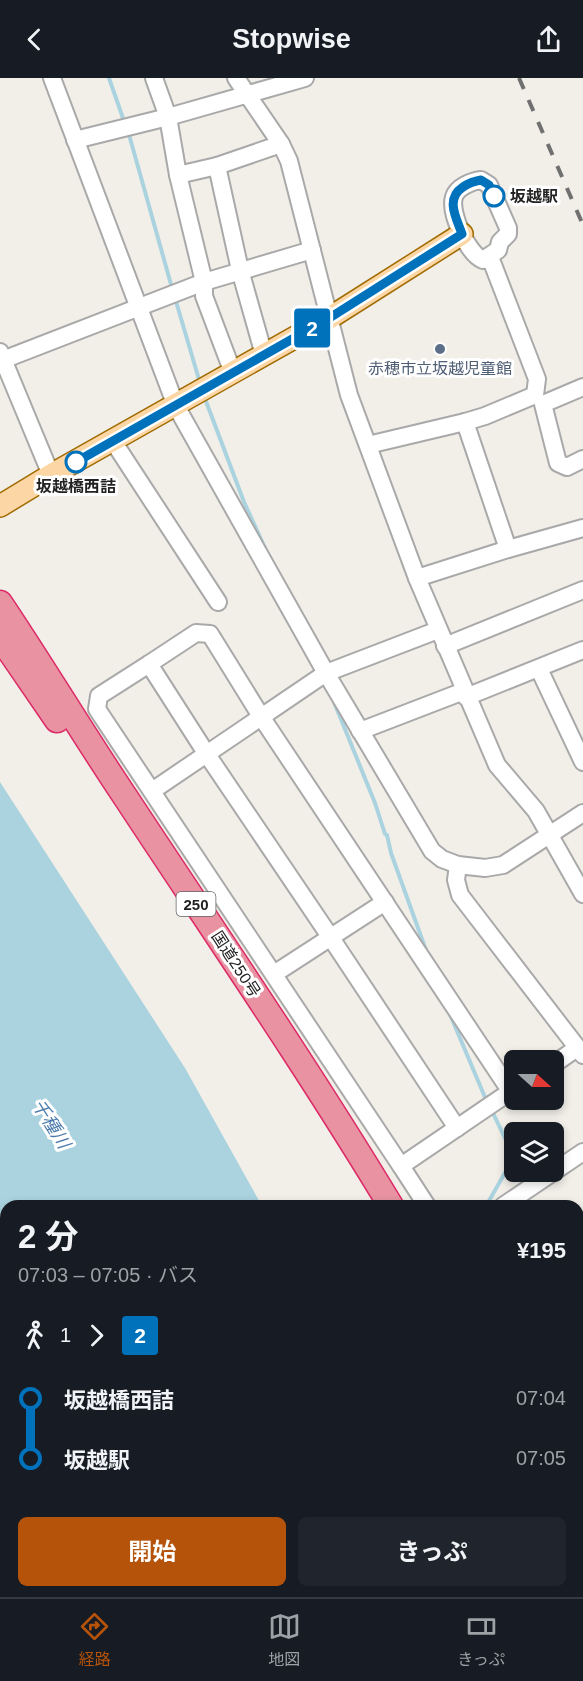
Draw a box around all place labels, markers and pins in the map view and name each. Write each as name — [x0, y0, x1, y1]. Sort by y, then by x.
marker: 坂越駅 — [483, 185, 505, 207]
place label: 坂越駅 — [510, 187, 558, 205]
marker: 赤穂市立坂越児童館 — [433, 342, 447, 356]
place label: 赤穂市立坂越児童館 — [368, 360, 512, 377]
marker: 坂越橋西詰 — [65, 451, 87, 473]
place label: 坂越橋西詰 — [36, 477, 116, 495]

